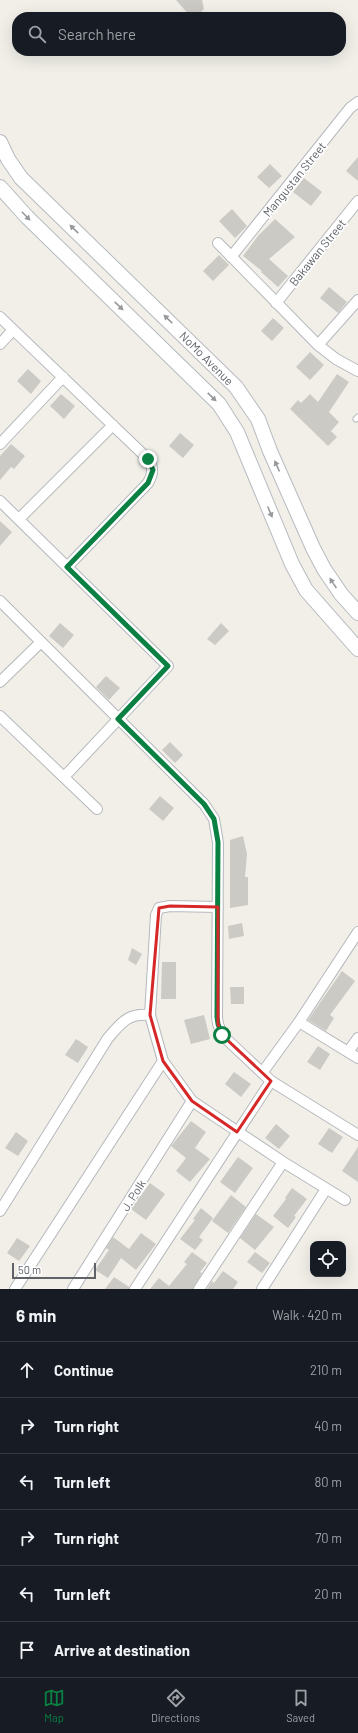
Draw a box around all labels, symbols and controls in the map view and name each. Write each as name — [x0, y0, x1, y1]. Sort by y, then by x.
search box — [12, 12, 346, 56]
icon: search — [26, 23, 48, 45]
text: Search here — [58, 25, 136, 43]
street label: Mangustan Street — [260, 139, 328, 219]
one-way arrow — [21, 211, 31, 221]
street label: Bakawan Street — [286, 216, 348, 288]
one-way arrow — [69, 224, 79, 234]
one-way arrow — [114, 301, 124, 311]
one-way arrow — [163, 315, 173, 324]
street label: NoMo Avenue — [177, 328, 237, 388]
one-way arrow — [207, 392, 217, 402]
route end — [139, 450, 157, 468]
one-way arrow — [274, 461, 280, 472]
one-way arrow — [267, 507, 273, 518]
one-way arrow — [330, 577, 337, 589]
route start — [213, 1026, 231, 1044]
street label: J. Polk — [118, 1177, 148, 1213]
map controls — [310, 1241, 346, 1277]
button: locate — [310, 1241, 346, 1277]
scale bar — [12, 1261, 96, 1280]
text: 50 m — [18, 1263, 41, 1276]
text: 6 min — [16, 1305, 56, 1325]
text: Walk · 420 m — [272, 1307, 342, 1323]
icon: ahead — [16, 1359, 38, 1381]
text: Continue — [54, 1361, 114, 1379]
text: 210 m — [310, 1362, 342, 1378]
icon: right — [16, 1415, 38, 1437]
text: Turn right — [54, 1417, 119, 1435]
text: 40 m — [314, 1418, 342, 1434]
icon: left — [16, 1471, 38, 1493]
text: Turn left — [54, 1473, 110, 1491]
text: 80 m — [315, 1474, 342, 1490]
icon: right — [16, 1527, 38, 1549]
text: Turn right — [54, 1529, 119, 1547]
text: 70 m — [315, 1530, 342, 1546]
icon: left — [16, 1583, 38, 1605]
text: Turn left — [54, 1585, 110, 1603]
text: 20 m — [314, 1586, 342, 1602]
icon: arrive — [16, 1639, 38, 1661]
text: Arrive at destination — [54, 1641, 190, 1659]
tab: Map — [43, 1687, 65, 1724]
tab: Directions — [151, 1687, 200, 1724]
tab: Saved — [286, 1687, 315, 1724]

